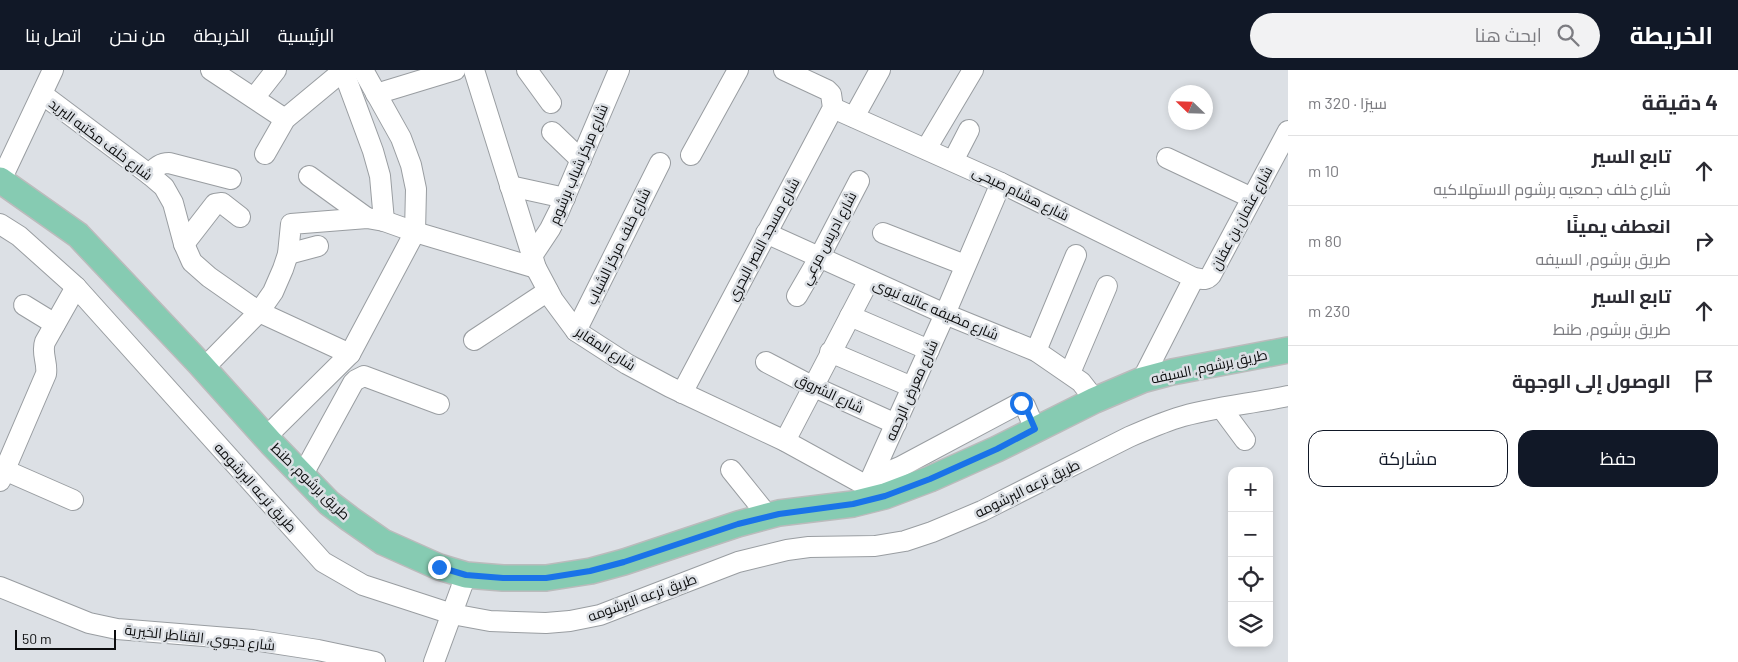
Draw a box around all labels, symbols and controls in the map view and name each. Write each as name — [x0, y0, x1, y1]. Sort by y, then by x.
search box — [1250, 13, 1600, 58]
text: الخريطة — [1630, 20, 1713, 49]
icon: search — [1554, 21, 1582, 49]
text: ابحث هنا — [1475, 23, 1542, 46]
text: اتصل بنا — [25, 24, 82, 46]
text: من نحن — [110, 24, 166, 46]
text: الخريطة — [194, 24, 250, 46]
text: الرئيسية — [278, 24, 334, 46]
north arrow — [1168, 85, 1213, 130]
text: 4 دقيقة — [1642, 89, 1718, 114]
text: سيرًا · 320 m — [1308, 93, 1387, 112]
street label: شارع خلف مكتبه البريد — [45, 95, 156, 184]
street label: شارع مركز شباب برشوم — [545, 101, 613, 227]
text: تابع السير — [1592, 144, 1671, 167]
icon: ahead — [1690, 157, 1718, 185]
text: 10 m — [1308, 161, 1339, 180]
street label: شارع هشام صبحى — [969, 162, 1072, 225]
street label: شارع عثمان بن عفان — [1206, 163, 1276, 273]
street label: شارع مسجد النصر البحري — [723, 175, 806, 305]
text: شارع خلف جمعيه برشوم الاستهلاكيه — [1433, 179, 1671, 198]
street label: شارع خلف مركز الشباب — [582, 185, 654, 307]
street label: شارع ادريس مرعي — [796, 188, 863, 289]
text: انعطف يمينًا — [1566, 214, 1671, 237]
icon: right — [1690, 227, 1718, 255]
text: 80 m — [1308, 231, 1342, 250]
text: طريق برشوم, السيفه — [1536, 249, 1671, 268]
street label: شارع مضيفه عائله نبوى — [870, 275, 1001, 344]
text: تابع السير — [1592, 284, 1671, 307]
icon: ahead — [1690, 297, 1718, 325]
text: 230 m — [1308, 301, 1350, 320]
text: طريق برشوم, طنط — [1553, 319, 1671, 338]
street label: شارع المقابر — [571, 322, 639, 374]
street label: شارع معرض الرحمه — [881, 337, 942, 443]
street label: طريق برشوم, السيفه — [1149, 345, 1269, 389]
icon: arrive — [1690, 367, 1718, 395]
text: الوصول إلى الوجهة — [1512, 369, 1671, 392]
street label: شارع الشروق — [793, 370, 867, 417]
route start — [1010, 392, 1033, 415]
button: مشاركة — [1308, 430, 1508, 487]
button: حفظ — [1518, 430, 1718, 487]
street label: طريق ترعه البرشومه — [211, 439, 301, 536]
street label: طريق برشوم, طنط — [267, 439, 354, 524]
street label: طريق ترعه البرشومه — [972, 455, 1083, 522]
map controls — [1228, 467, 1273, 647]
button: + — [1228, 467, 1273, 512]
button: − — [1228, 512, 1273, 557]
route end — [428, 556, 451, 579]
button: locate — [1228, 557, 1273, 602]
street label: طريق ترعه البرشومه — [585, 569, 699, 626]
button: layers — [1228, 602, 1273, 647]
street label: شارع دجوي, القناطر الخيرية — [124, 621, 276, 657]
scale bar — [15, 627, 116, 650]
text: 50 m — [22, 630, 51, 647]

